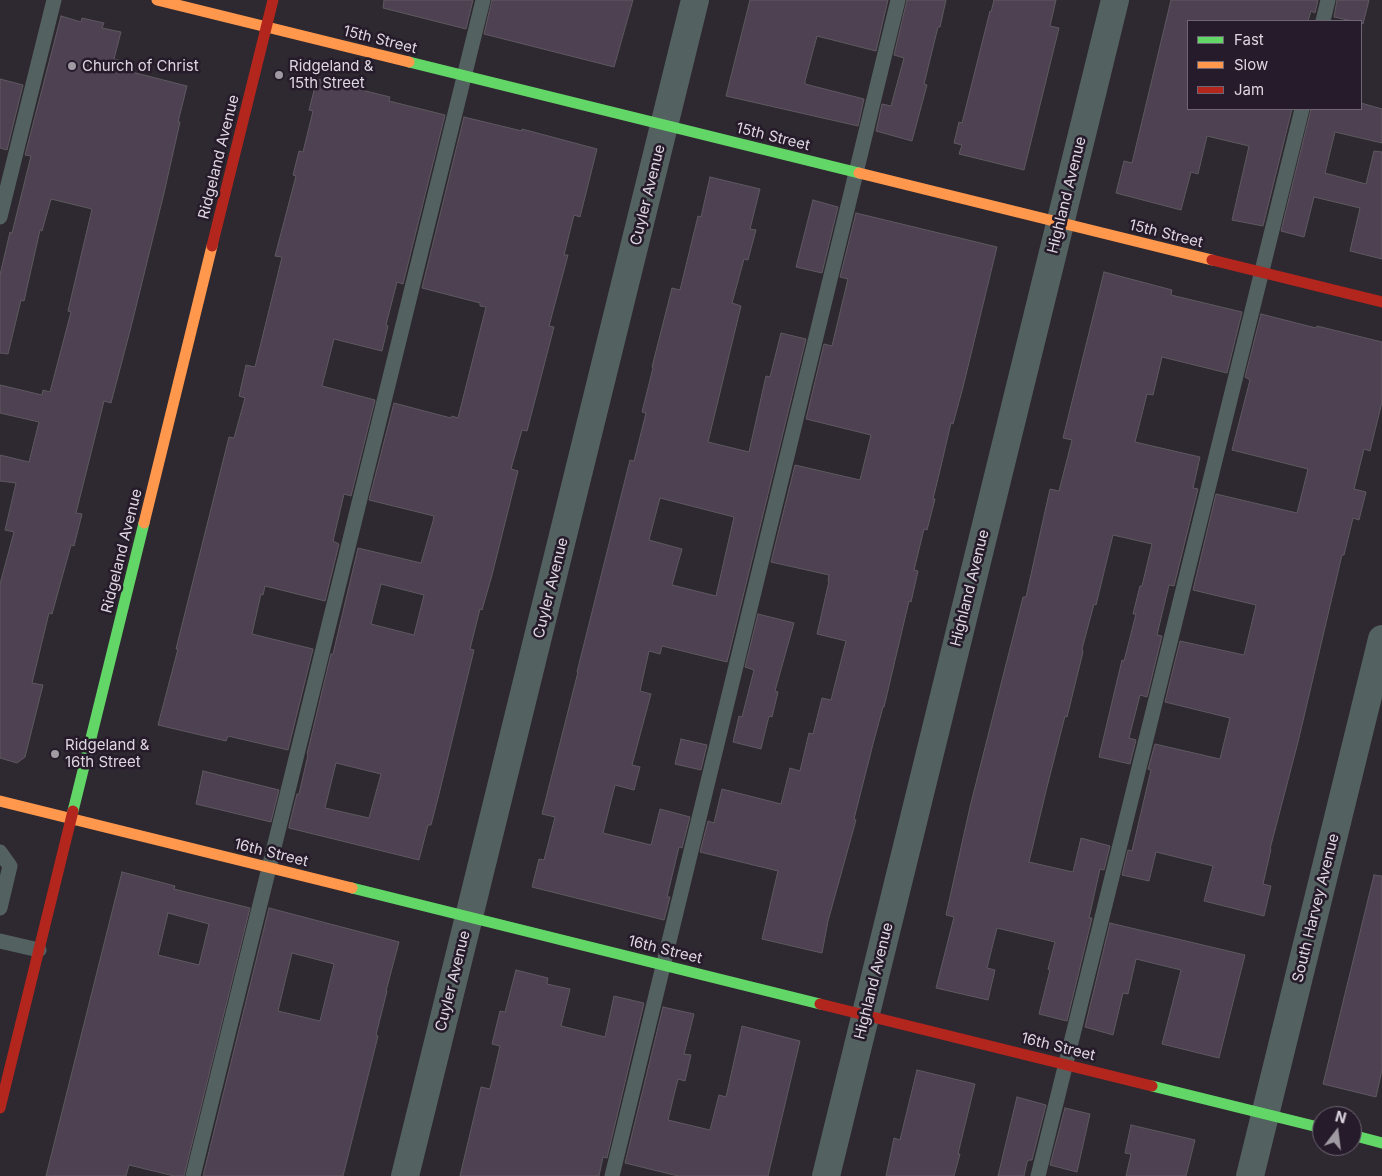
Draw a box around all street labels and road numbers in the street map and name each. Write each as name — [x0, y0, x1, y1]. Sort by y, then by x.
street label: 15th Street — [341, 22, 419, 58]
street label: Ridgeland Avenue — [195, 93, 243, 221]
street label: 15th Street — [734, 119, 812, 155]
street label: Highland Avenue — [1044, 135, 1090, 255]
street label: Cuyler Avenue — [627, 143, 669, 247]
street label: 15th Street — [1127, 216, 1205, 252]
street label: Ridgeland Avenue — [98, 487, 146, 615]
street label: Highland Avenue — [947, 528, 993, 648]
street label: Cuyler Avenue — [530, 536, 572, 640]
street label: South Harvey Avenue — [1289, 832, 1343, 984]
street label: 16th Street — [232, 835, 310, 871]
street label: Highland Avenue — [851, 921, 897, 1041]
street label: Cuyler Avenue — [432, 929, 474, 1033]
street label: 16th Street — [626, 932, 704, 968]
street label: 16th Street — [1019, 1029, 1097, 1065]

